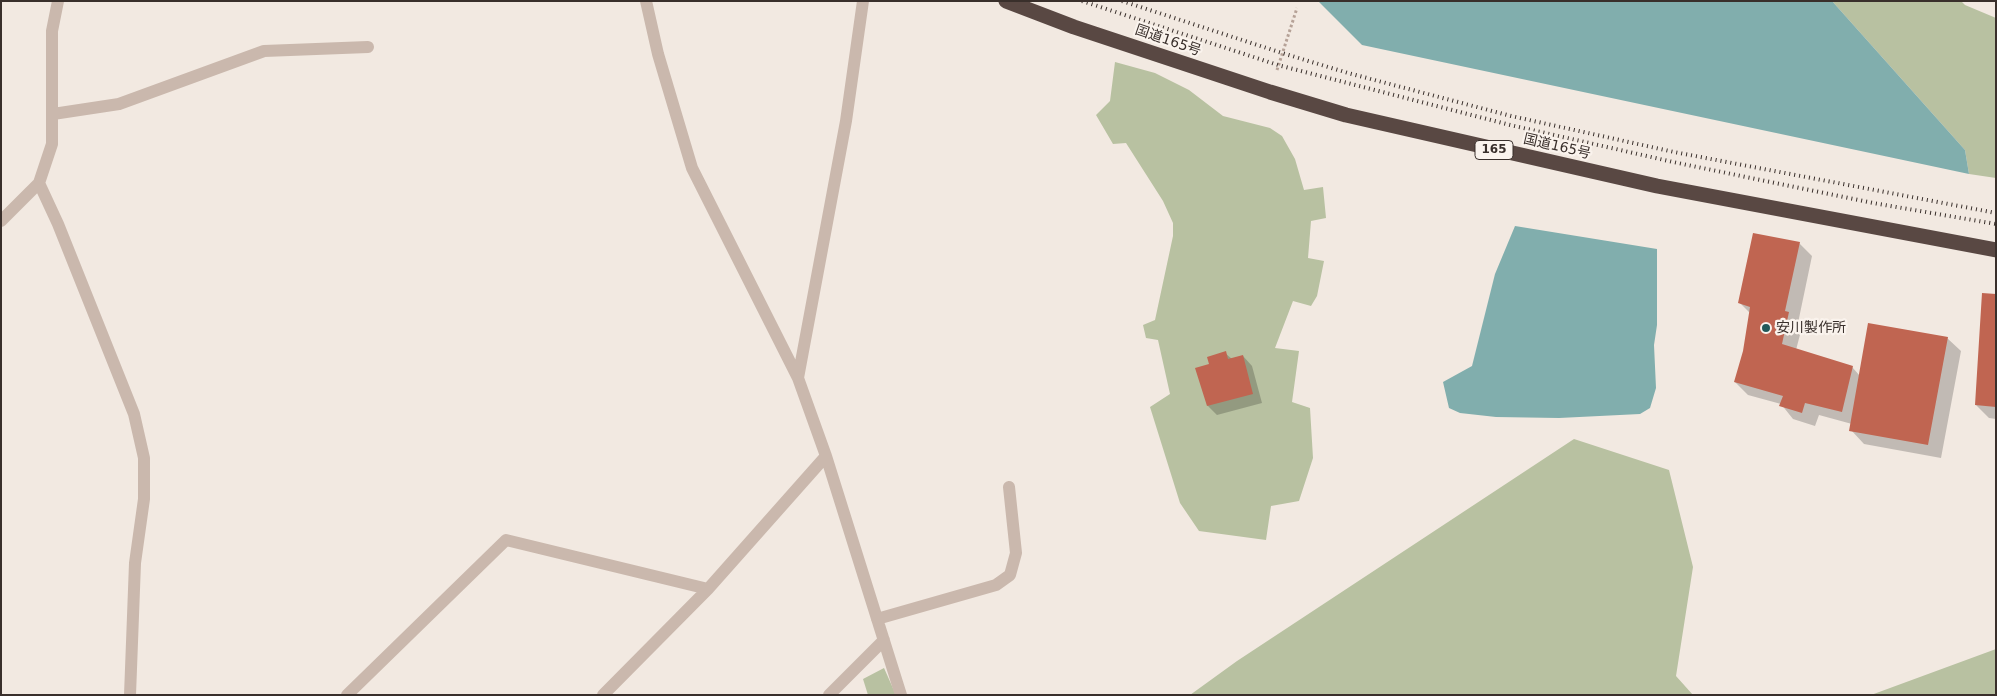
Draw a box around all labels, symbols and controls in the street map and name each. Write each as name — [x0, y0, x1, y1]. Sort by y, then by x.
street label: 国道165号 — [1133, 22, 1203, 60]
street label: 国道165号 — [1522, 131, 1592, 163]
road number: 165 — [1475, 140, 1513, 160]
place label: 安川製作所 — [1776, 320, 1846, 336]
marker: 安川製作所 — [1760, 322, 1772, 334]

